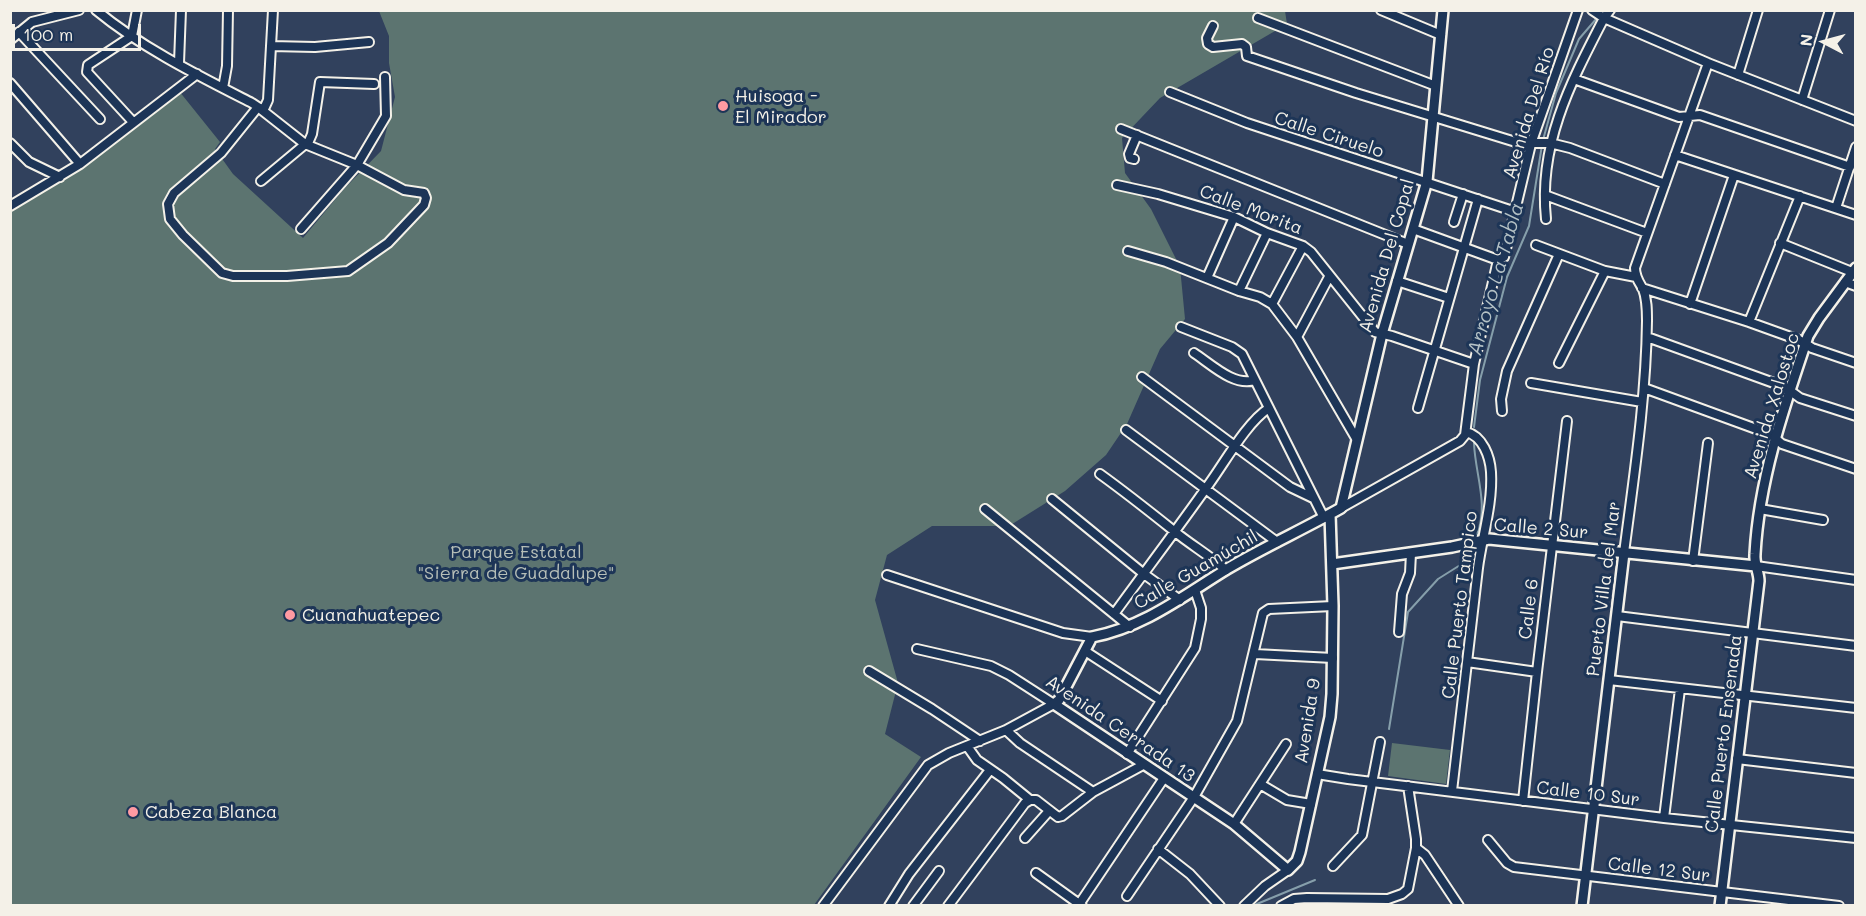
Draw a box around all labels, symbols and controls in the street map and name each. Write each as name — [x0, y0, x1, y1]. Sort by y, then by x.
scale bar — [15, 12, 144, 50]
north arrow — [1794, 12, 1854, 72]
text: 100 m — [23, 22, 73, 46]
text: N — [1795, 33, 1817, 47]
street label: Avenida Del Río — [1499, 44, 1559, 182]
place label: Huisoga - El Mirador — [735, 85, 827, 128]
marker: Huisoga - El Mirador — [716, 99, 730, 113]
street label: Calle Ciruelo — [1272, 107, 1386, 163]
street label: Avenida Del Copal — [1355, 176, 1419, 336]
street label: Calle Morita — [1196, 180, 1306, 240]
water label: Arroyo La Tabla — [1463, 200, 1529, 358]
street label: Avenida Xalostoc — [1740, 330, 1804, 482]
street label: Puerto Villa del Mar — [1583, 500, 1625, 678]
street label: Calle Puerto Tampico — [1438, 510, 1482, 700]
street label: Calle 2 Sur — [1493, 514, 1589, 544]
street label: Calle Guamúchil — [1130, 526, 1262, 614]
park label: Parque Estatal "Sierra de Guadalupe" — [418, 541, 614, 584]
street label: Calle 6 — [1515, 577, 1543, 641]
place label: Cuanahuatepec — [302, 604, 440, 626]
marker: Cuanahuatepec — [283, 608, 297, 622]
street label: Calle Puerto Ensenada — [1701, 634, 1747, 834]
street label: Avenida Cerrada 13 — [1041, 671, 1199, 787]
street label: Avenida 9 — [1291, 677, 1325, 765]
street label: Calle 10 Sur — [1535, 777, 1641, 811]
place label: Cabeza Blanca — [145, 801, 277, 823]
marker: Cabeza Blanca — [126, 805, 140, 819]
street label: Calle 12 Sur — [1607, 853, 1711, 887]

